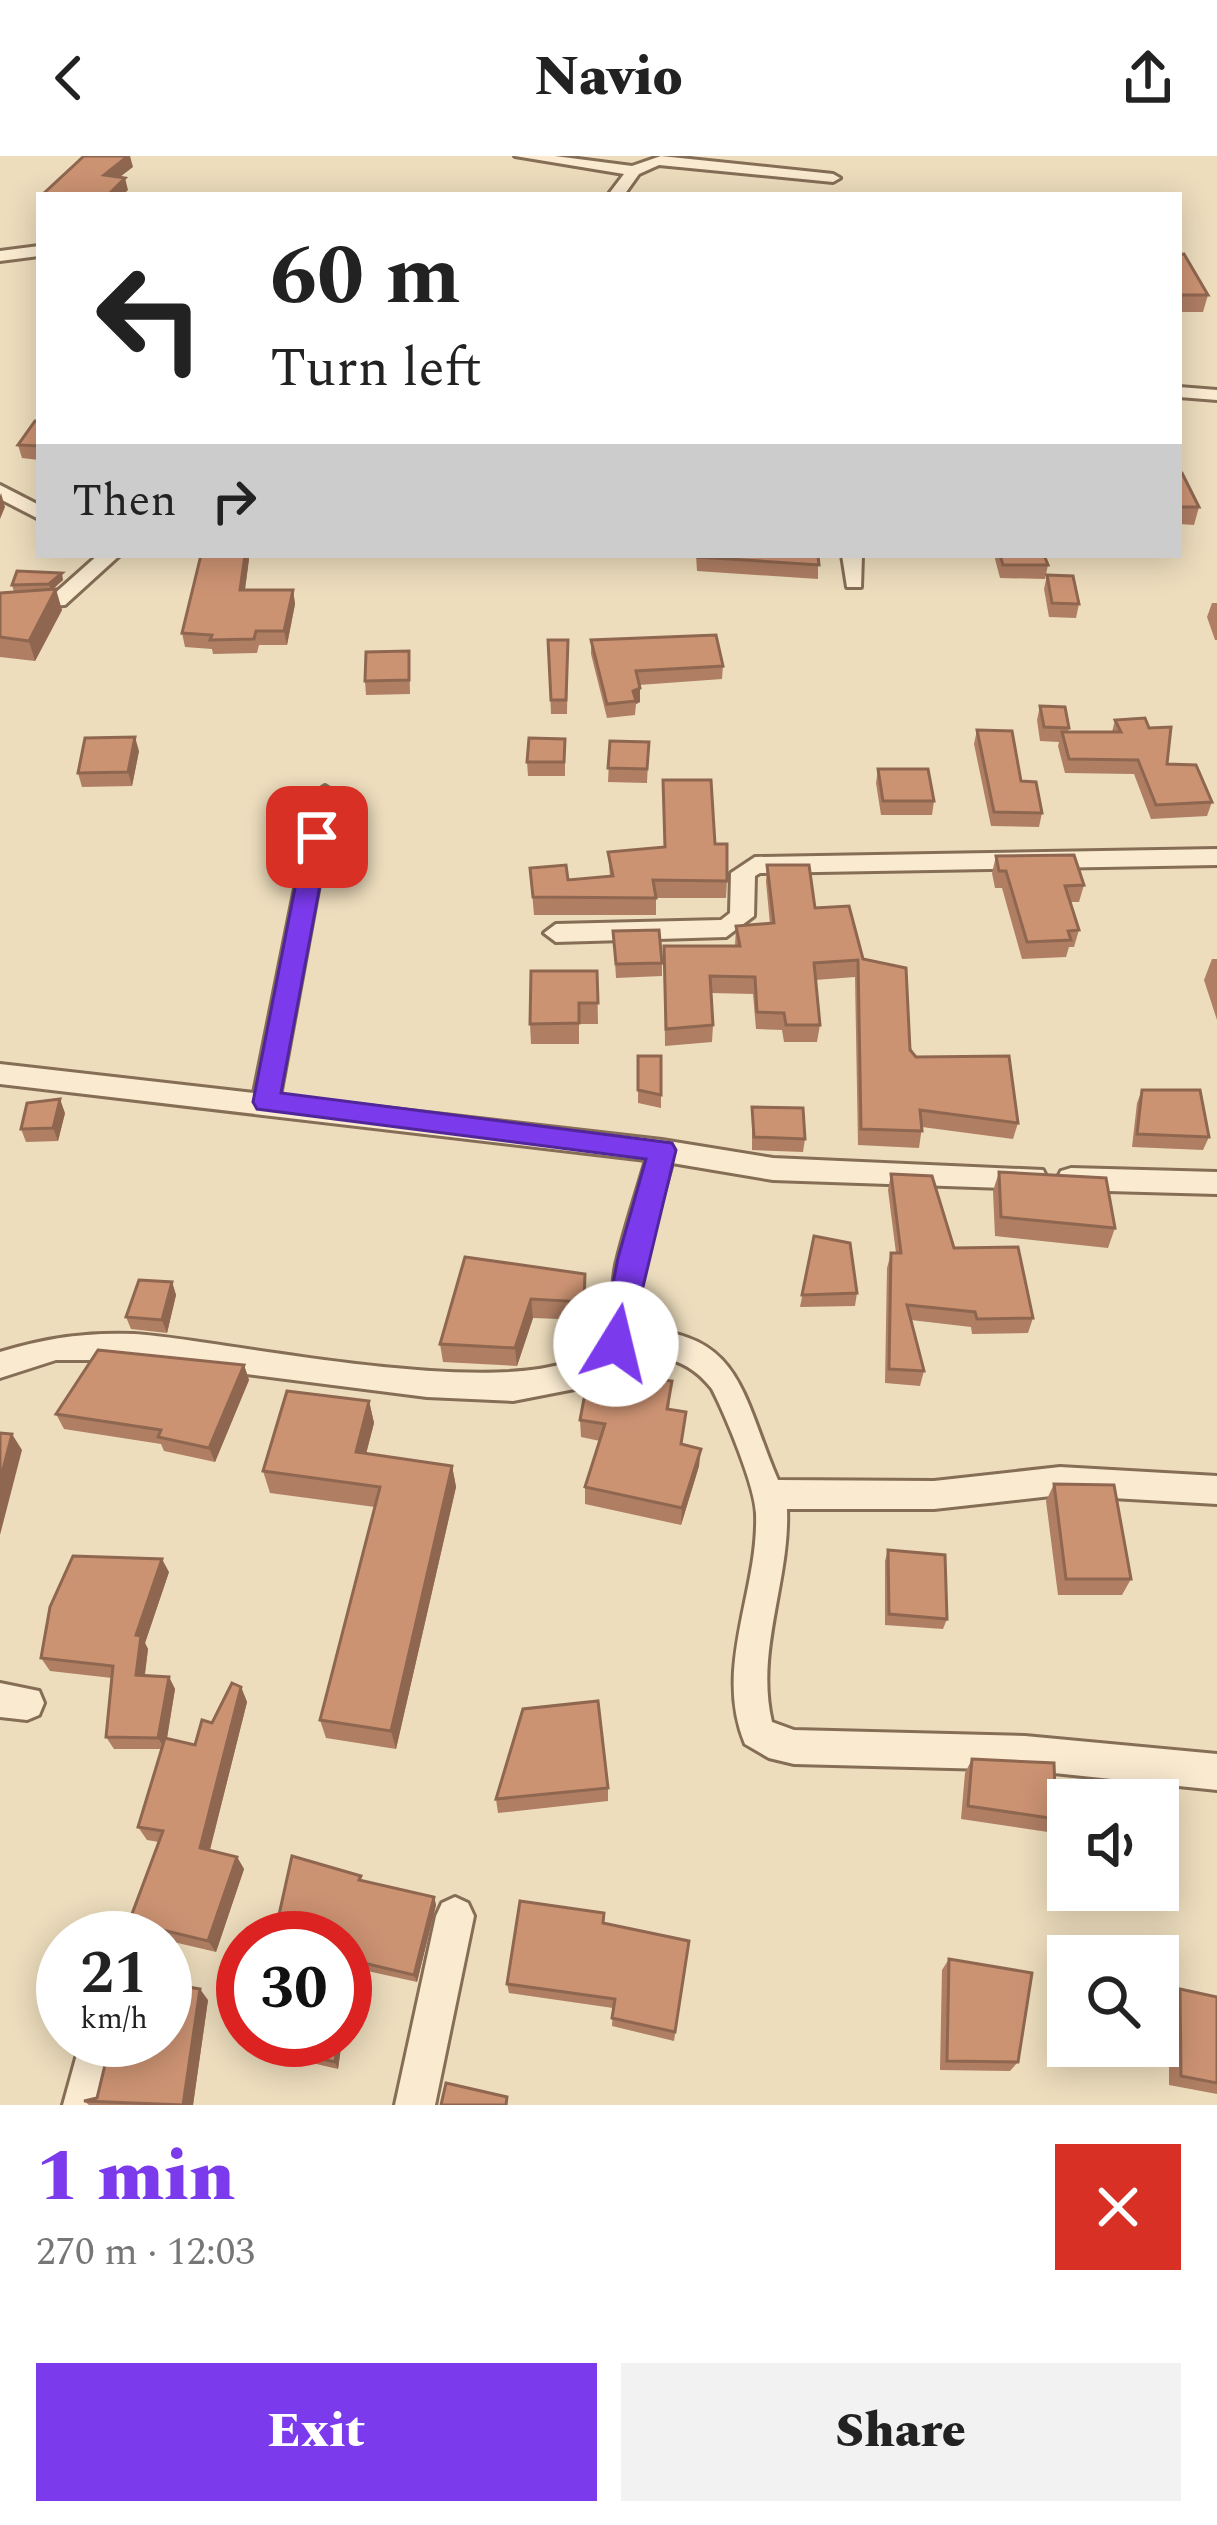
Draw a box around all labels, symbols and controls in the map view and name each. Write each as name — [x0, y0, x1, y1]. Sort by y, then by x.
text: Navio — [535, 37, 682, 119]
icon: back — [36, 45, 102, 111]
icon: share — [1115, 45, 1181, 111]
text: 60 m — [270, 213, 461, 341]
icon: left — [72, 240, 228, 396]
text: Turn left — [270, 328, 482, 410]
text: Then — [72, 467, 177, 536]
icon: right — [201, 468, 267, 534]
pin — [266, 786, 368, 888]
icon: arrive — [284, 804, 350, 870]
position arrow — [553, 1281, 679, 1407]
map controls — [1047, 1779, 1179, 2067]
button: sound — [1047, 1779, 1179, 1911]
speed limit sign: 30 — [216, 1911, 372, 2067]
text: 21 — [80, 1928, 148, 2020]
button: search — [1047, 1935, 1179, 2067]
text: km/h — [80, 1996, 148, 2042]
text: 1 min — [36, 2123, 235, 2232]
button: close — [1055, 2144, 1181, 2270]
text: 270 m · 12:03 — [36, 2223, 255, 2282]
button: Exit — [36, 2363, 597, 2501]
button: Share — [621, 2363, 1181, 2501]

